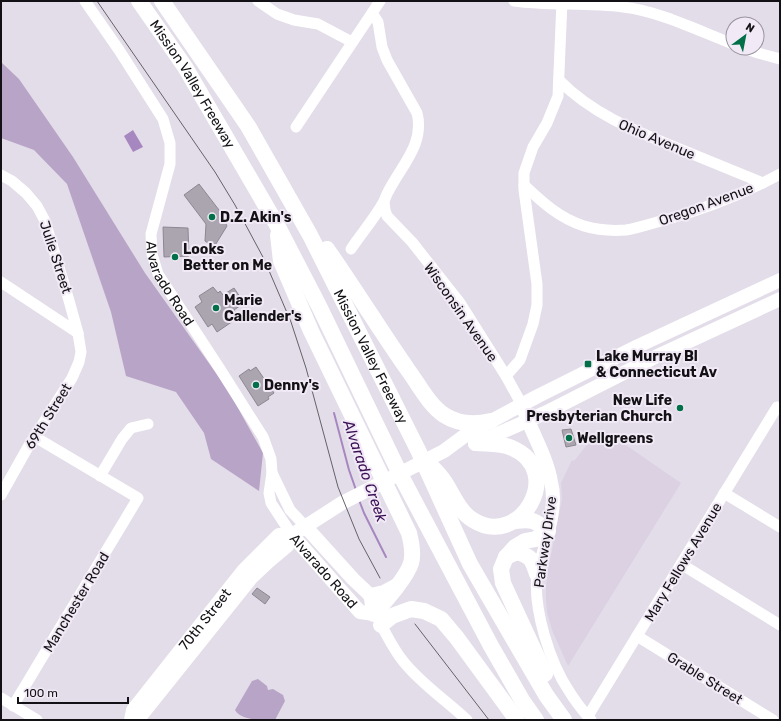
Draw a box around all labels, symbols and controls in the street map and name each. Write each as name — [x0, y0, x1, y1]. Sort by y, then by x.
north arrow — [725, 16, 765, 56]
street label: Mission Valley Freeway — [146, 17, 239, 152]
text: N — [743, 20, 757, 36]
street label: Ohio Avenue — [616, 116, 698, 163]
street label: Oregon Avenue — [657, 179, 756, 229]
place label: D.Z. Akin's — [220, 209, 292, 226]
marker: D.Z. Akin's — [207, 212, 217, 222]
street label: Julie Street — [36, 218, 75, 296]
street label: Alvarado Road — [142, 241, 198, 329]
place label: Looks Better on Me — [183, 241, 272, 274]
marker: Looks Better on Me — [170, 252, 180, 262]
street label: Wisconsin Avenue — [420, 259, 501, 365]
street label: Mission Valley Freeway — [330, 287, 411, 427]
place label: Marie Callender's — [224, 292, 302, 325]
marker: Marie Callender's — [211, 303, 221, 313]
place label: Lake Murray Bl & Connecticut Av — [596, 348, 718, 381]
marker: Lake Murray Bl & Connecticut Av — [583, 359, 593, 369]
place label: Denny's — [264, 377, 320, 394]
street label: 69th Street — [21, 380, 76, 452]
marker: Denny's — [251, 380, 261, 390]
place label: New Life Presbyterian Church — [526, 392, 672, 425]
marker: New Life Presbyterian Church — [675, 403, 685, 413]
water label: Alvarado Creek — [339, 417, 391, 525]
place label: Wellgreens — [577, 430, 654, 447]
marker: Wellgreens — [564, 433, 574, 443]
street label: Parkway Drive — [531, 495, 560, 589]
street label: Mary Fellows Avenue — [641, 500, 726, 625]
street label: Alvarado Road — [286, 530, 361, 612]
street label: Manchester Road — [40, 549, 113, 655]
street label: 70th Street — [176, 585, 235, 654]
street label: Grable Street — [664, 648, 746, 709]
scale bar — [18, 679, 128, 705]
text: 100 m — [24, 686, 58, 700]

